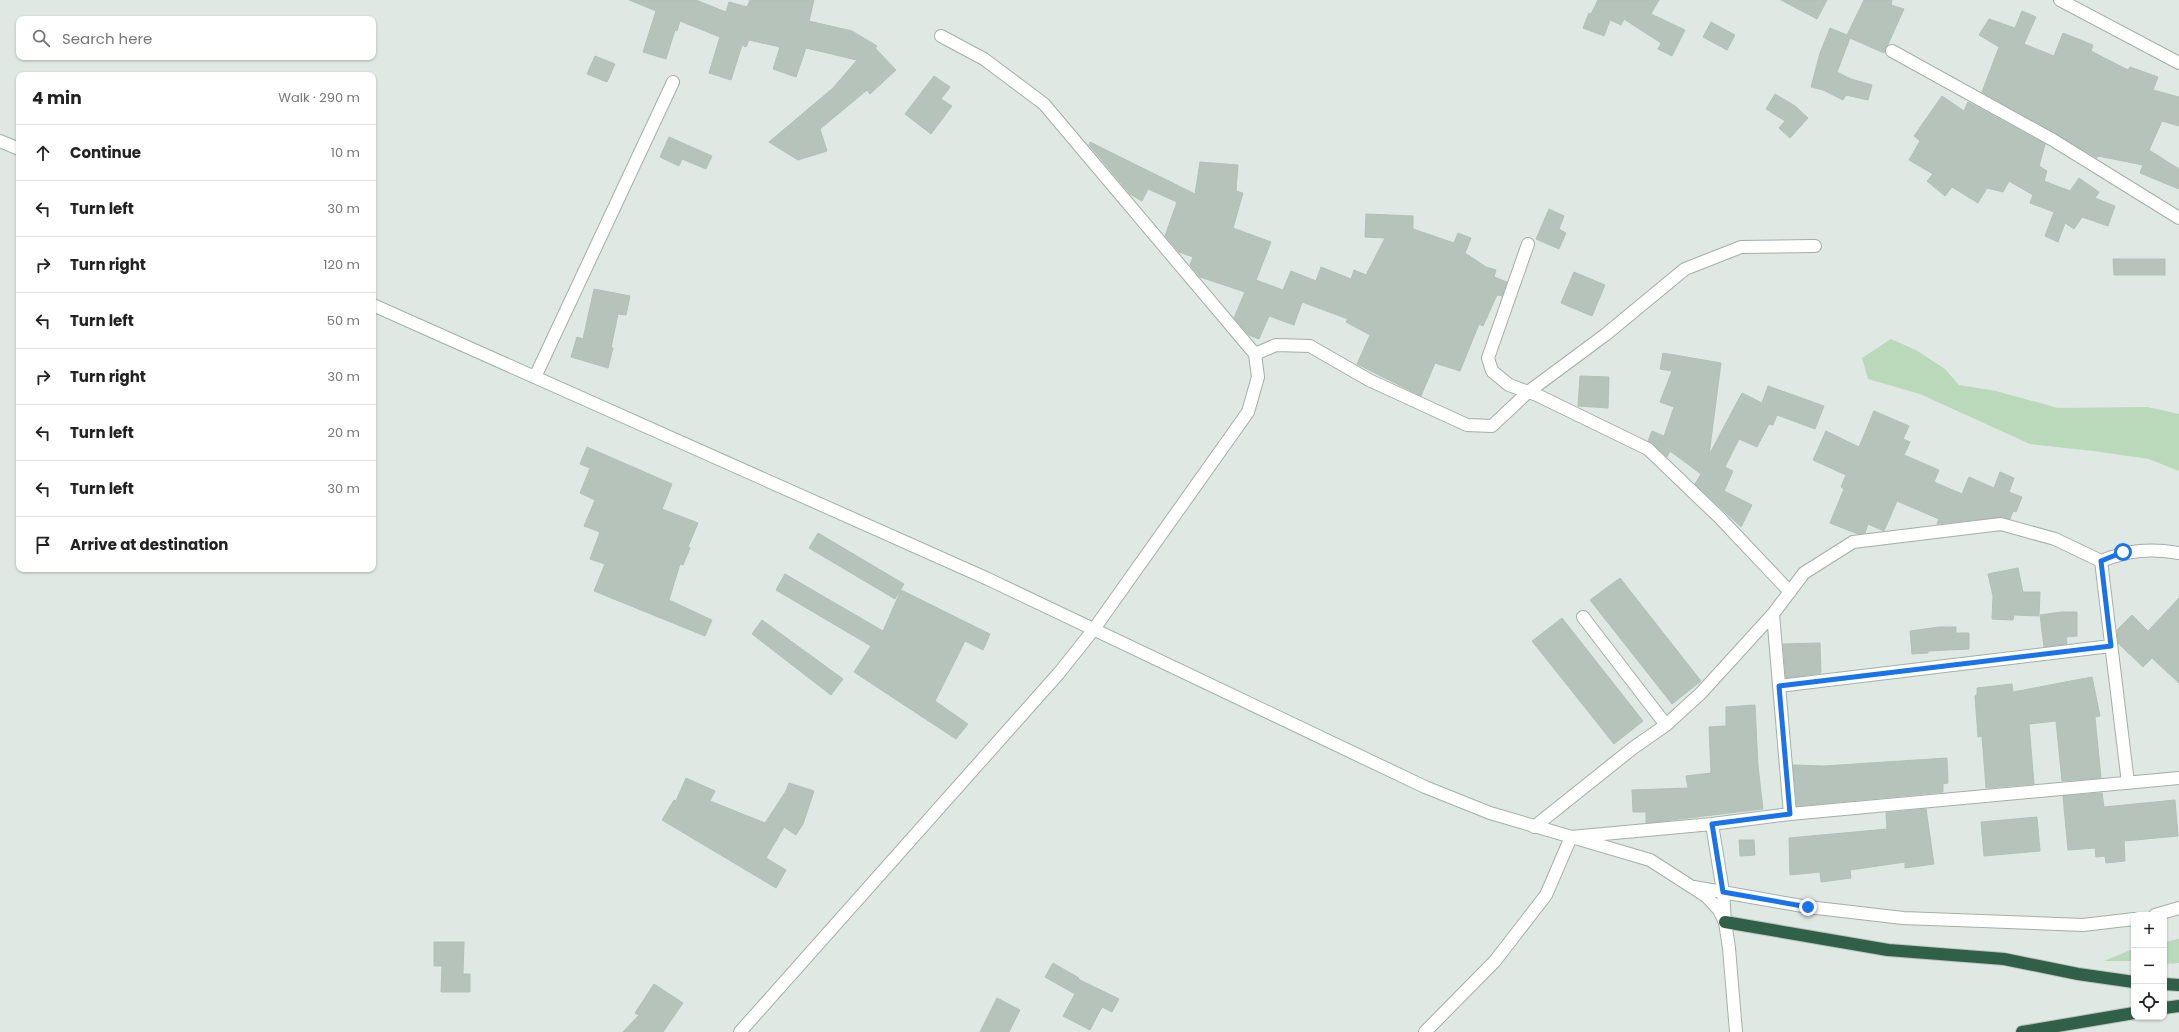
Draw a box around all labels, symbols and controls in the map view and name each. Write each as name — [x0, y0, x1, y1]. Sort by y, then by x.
search box — [16, 16, 376, 60]
icon: search — [30, 27, 52, 49]
text: Search here — [62, 28, 152, 49]
text: 4 min — [32, 86, 82, 110]
text: Walk · 290 m — [278, 88, 360, 107]
icon: ahead — [32, 142, 54, 164]
text: Continue — [70, 142, 141, 163]
text: 10 m — [331, 143, 360, 162]
icon: left — [32, 198, 54, 220]
text: Turn left — [70, 198, 134, 219]
text: 30 m — [327, 199, 360, 218]
icon: right — [32, 254, 54, 276]
text: Turn right — [70, 254, 146, 275]
text: 120 m — [323, 255, 360, 274]
icon: left — [32, 310, 54, 332]
text: Turn left — [70, 310, 134, 331]
text: 50 m — [327, 311, 360, 330]
icon: right — [32, 366, 54, 388]
text: Turn right — [70, 366, 146, 387]
text: 30 m — [327, 367, 360, 386]
icon: left — [32, 422, 54, 444]
text: Turn left — [70, 422, 134, 443]
text: 20 m — [327, 423, 360, 442]
icon: left — [32, 478, 54, 500]
text: Turn left — [70, 478, 134, 499]
text: 30 m — [327, 479, 360, 498]
icon: arrive — [32, 534, 54, 556]
text: Arrive at destination — [70, 534, 228, 555]
route start — [2114, 543, 2132, 561]
route end — [1799, 898, 1817, 916]
map controls — [2131, 912, 2167, 1020]
button: + — [2131, 912, 2167, 948]
button: − — [2131, 948, 2167, 984]
button: locate — [2131, 984, 2167, 1020]

